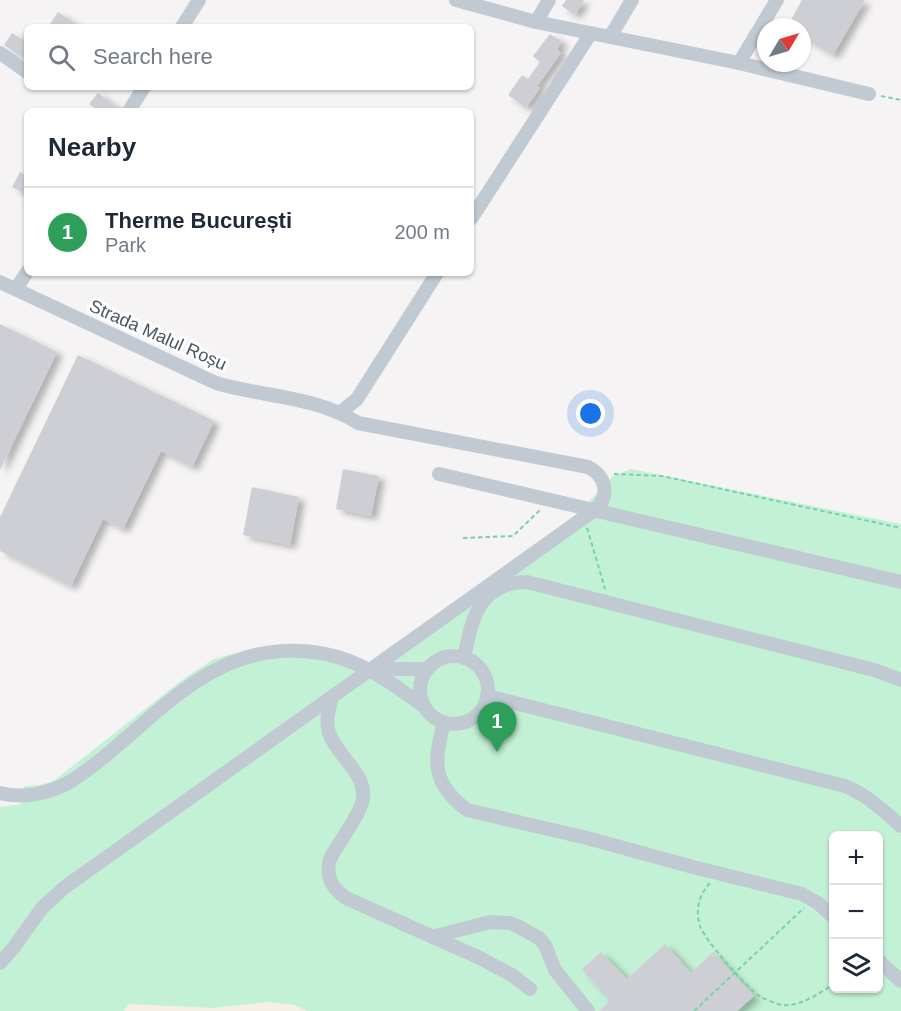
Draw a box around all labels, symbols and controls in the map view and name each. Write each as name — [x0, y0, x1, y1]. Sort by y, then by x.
north arrow — [757, 18, 811, 72]
search box — [24, 24, 474, 90]
icon: search — [45, 41, 78, 74]
text: Search here — [93, 44, 213, 69]
text: Nearby — [48, 132, 136, 162]
text: Therme București — [105, 208, 292, 233]
text: 1 — [62, 221, 73, 243]
text: 200 m — [394, 221, 450, 243]
text: Park — [105, 234, 146, 256]
street label: Strada Malul Roșu — [86, 296, 230, 374]
your location — [576, 399, 605, 428]
pin: 1 — [478, 702, 516, 752]
map controls — [829, 831, 883, 993]
button: + — [829, 831, 883, 885]
button: − — [829, 885, 883, 939]
button: layers — [829, 939, 883, 993]

